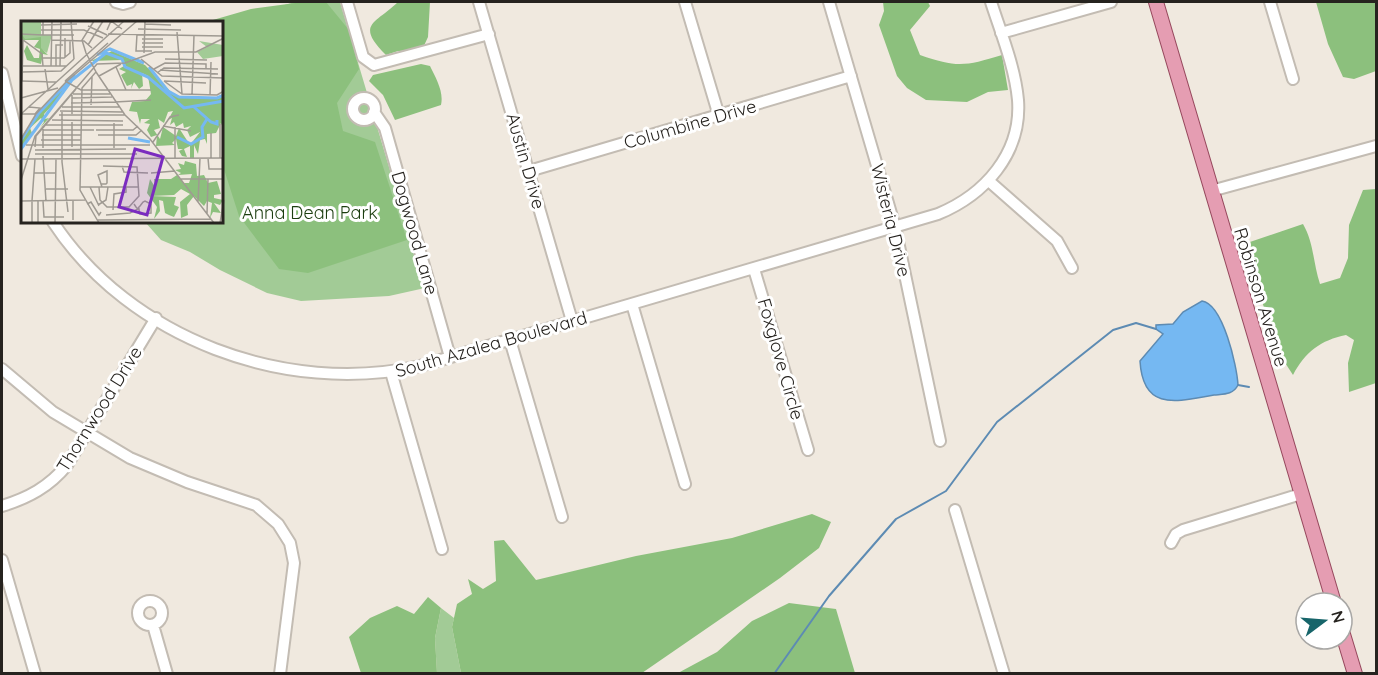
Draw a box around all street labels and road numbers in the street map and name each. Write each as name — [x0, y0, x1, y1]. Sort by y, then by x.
street label: Columbine Drive — [621, 94, 759, 154]
street label: Austin Drive — [501, 110, 551, 212]
street label: Wisteria Drive — [866, 161, 916, 279]
street label: Dogwood Lane — [386, 169, 444, 297]
street label: Robinson Avenue — [1229, 225, 1293, 369]
street label: Foxglove Circle — [753, 296, 809, 422]
street label: South Azalea Boulevard — [392, 306, 590, 382]
street label: Thornwood Drive — [51, 342, 147, 476]

